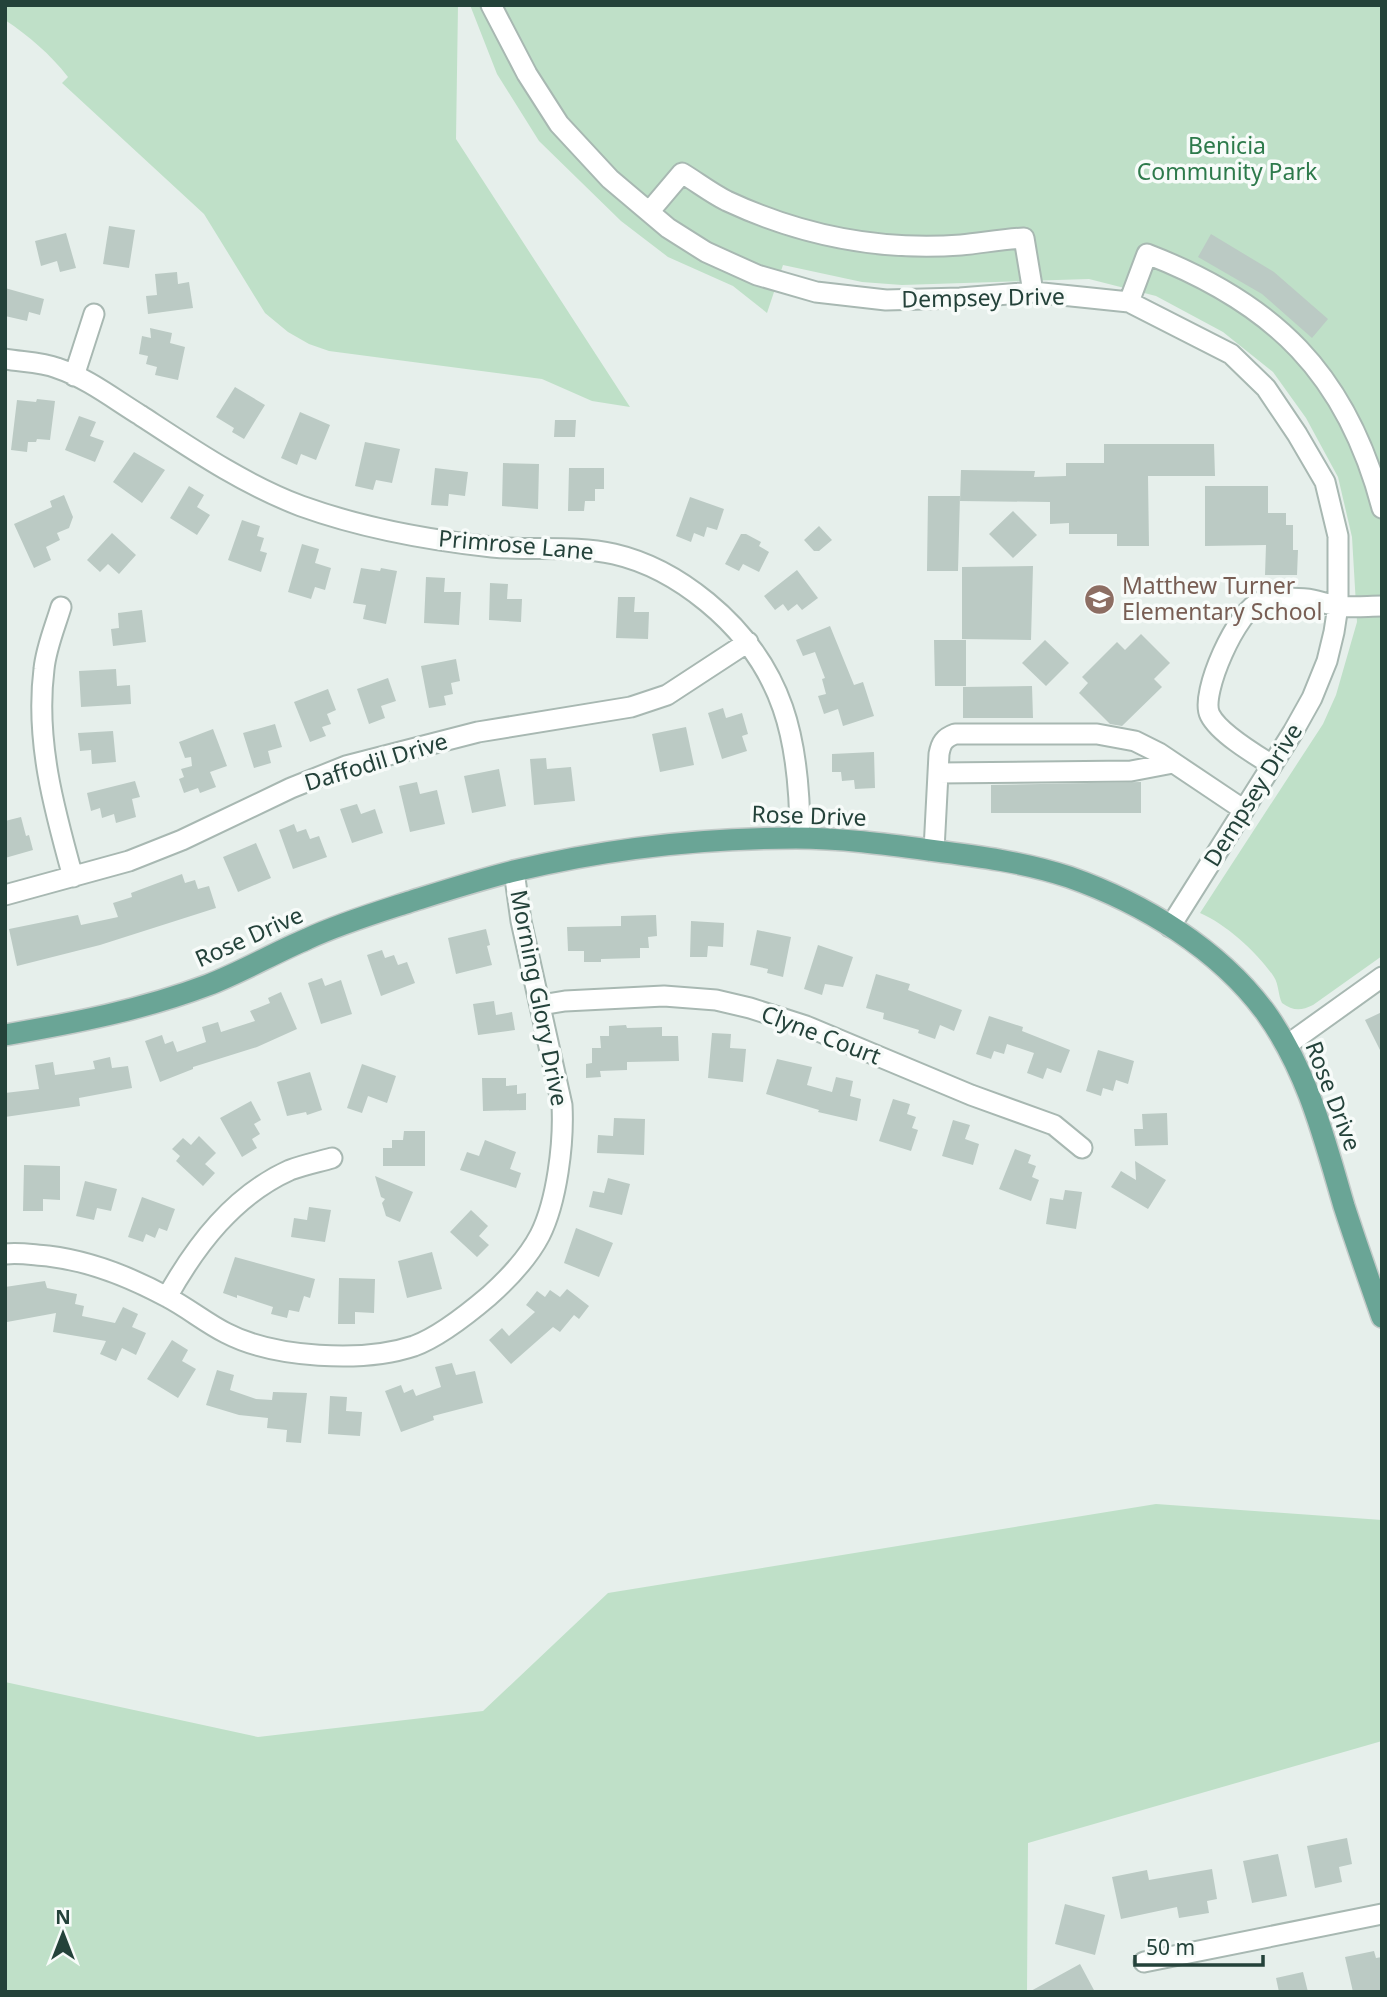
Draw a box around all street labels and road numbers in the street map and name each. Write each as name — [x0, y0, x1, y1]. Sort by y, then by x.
street label: Dempsey Drive — [901, 280, 1065, 314]
street label: Primrose Lane — [437, 521, 595, 567]
street label: Dempsey Drive — [1195, 717, 1309, 872]
street label: Daffodil Drive — [300, 724, 451, 798]
street label: Rose Drive — [751, 797, 867, 833]
street label: Morning Glory Drive — [503, 887, 577, 1109]
street label: Rose Drive — [190, 898, 308, 974]
street label: Clyne Court — [757, 997, 886, 1072]
street label: Rose Drive — [1298, 1036, 1369, 1155]

